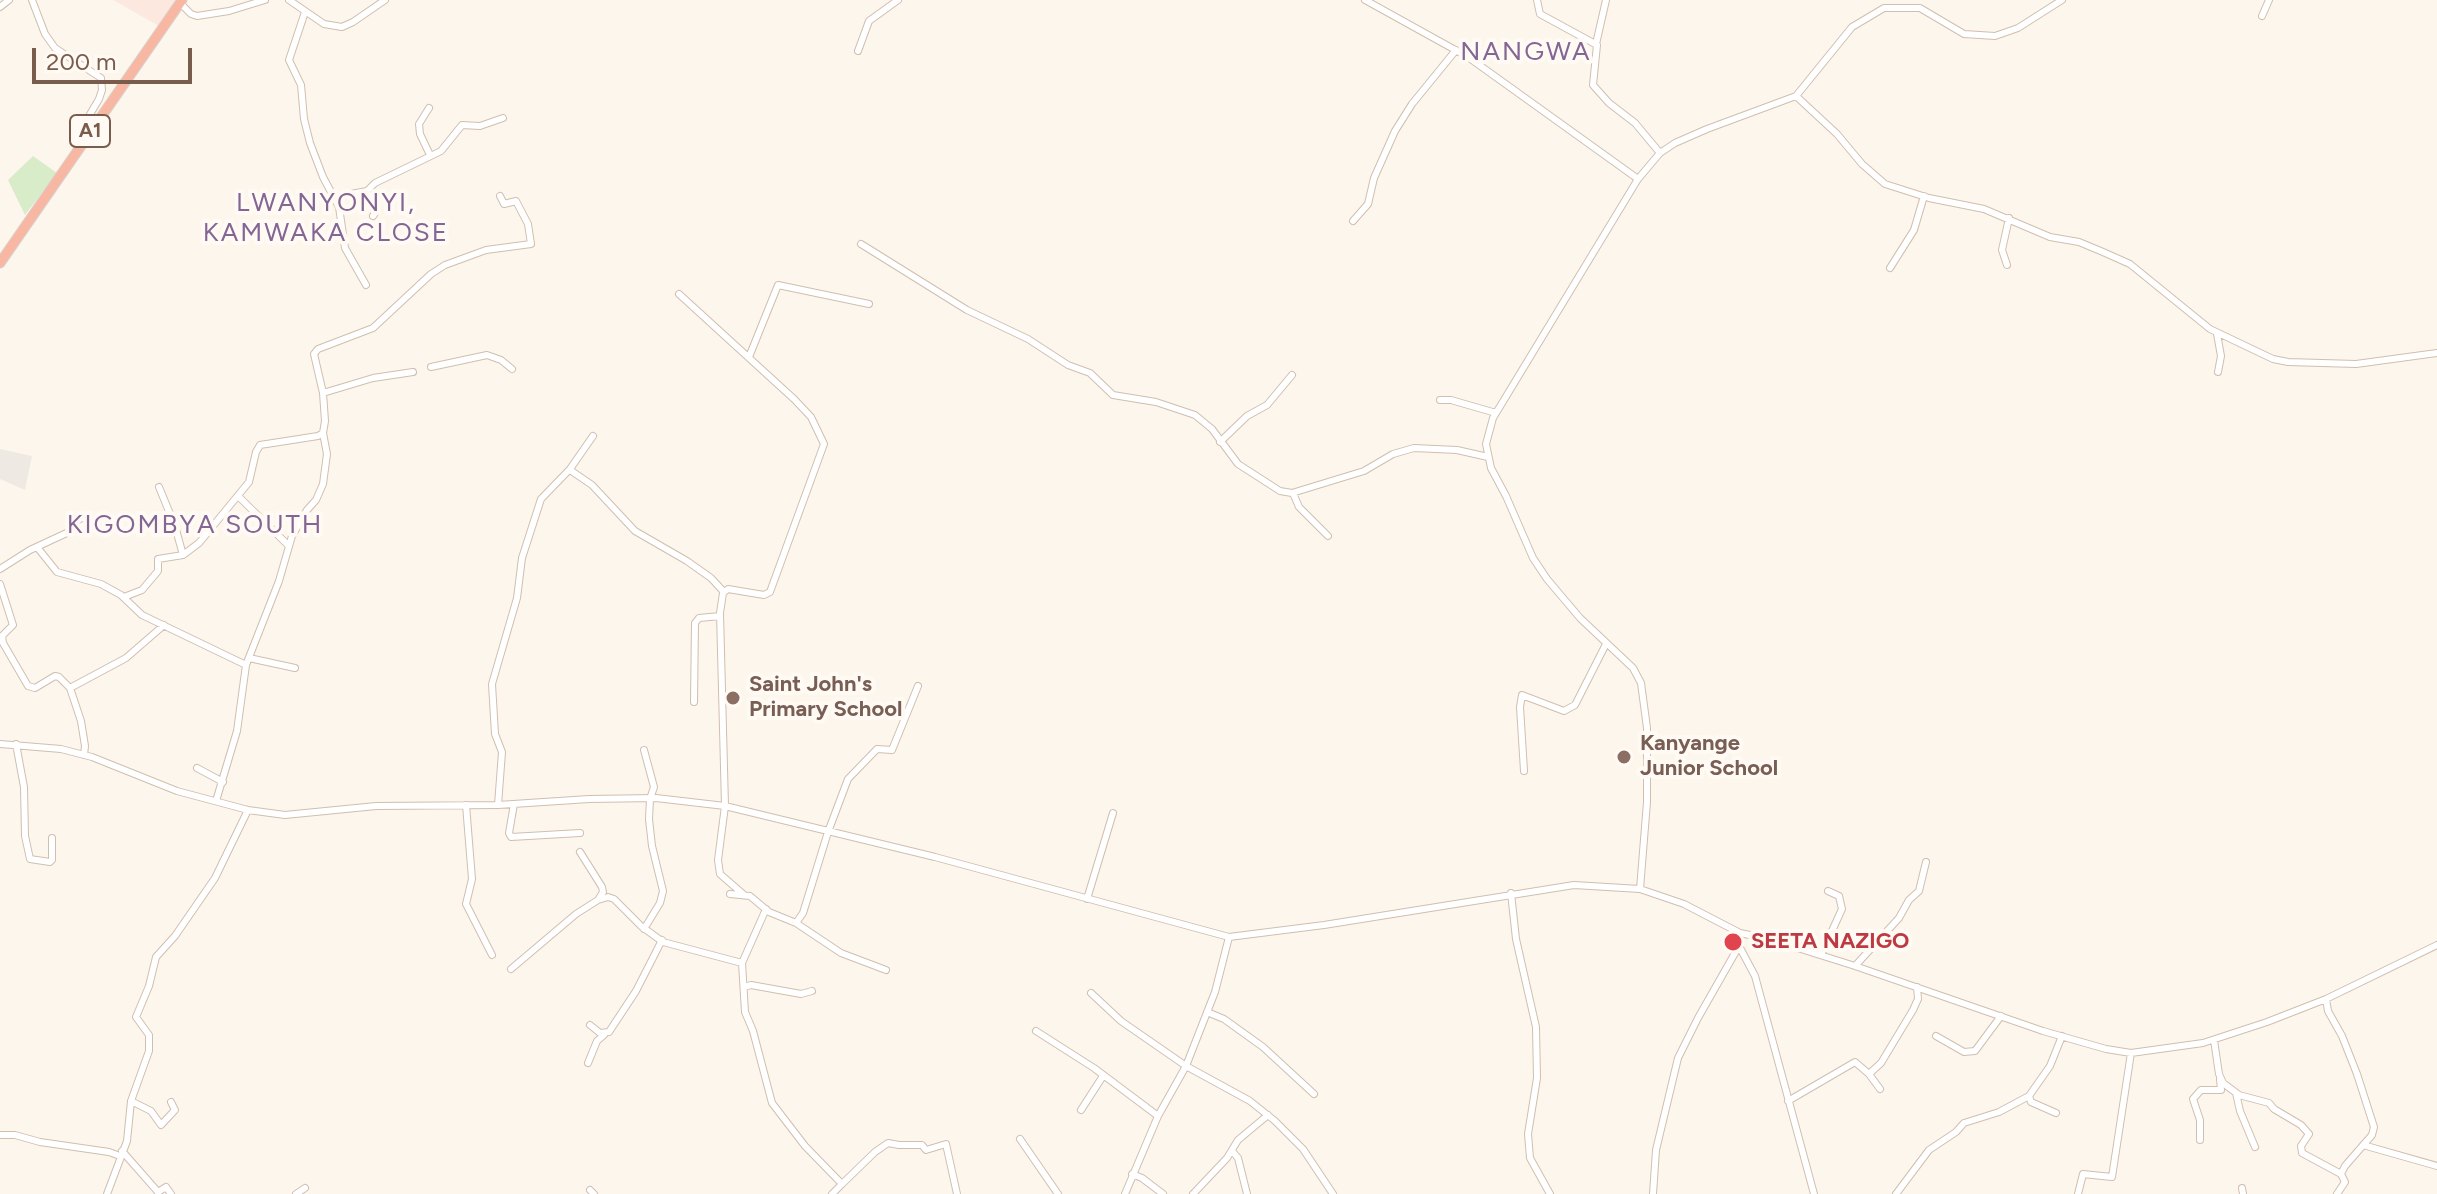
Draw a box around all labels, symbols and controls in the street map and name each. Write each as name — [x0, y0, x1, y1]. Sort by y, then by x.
scale bar — [36, 32, 196, 82]
district label: NANGWA — [1460, 36, 1592, 68]
text: 200 m — [46, 47, 117, 76]
road number: A1 — [70, 115, 110, 147]
district label: LWANYONYI, KAMWAKA CLOSE — [203, 187, 449, 248]
district label: KIGOMBYA SOUTH — [67, 509, 323, 541]
place label: Saint John's Primary School — [749, 672, 902, 724]
marker: Saint John's Primary School — [724, 689, 742, 707]
place label: Kanyange Junior School — [1640, 731, 1778, 782]
marker: Kanyange Junior School — [1615, 748, 1633, 766]
place label: SEETA NAZIGO — [1751, 929, 1909, 955]
marker: SEETA NAZIGO — [1722, 931, 1744, 953]

